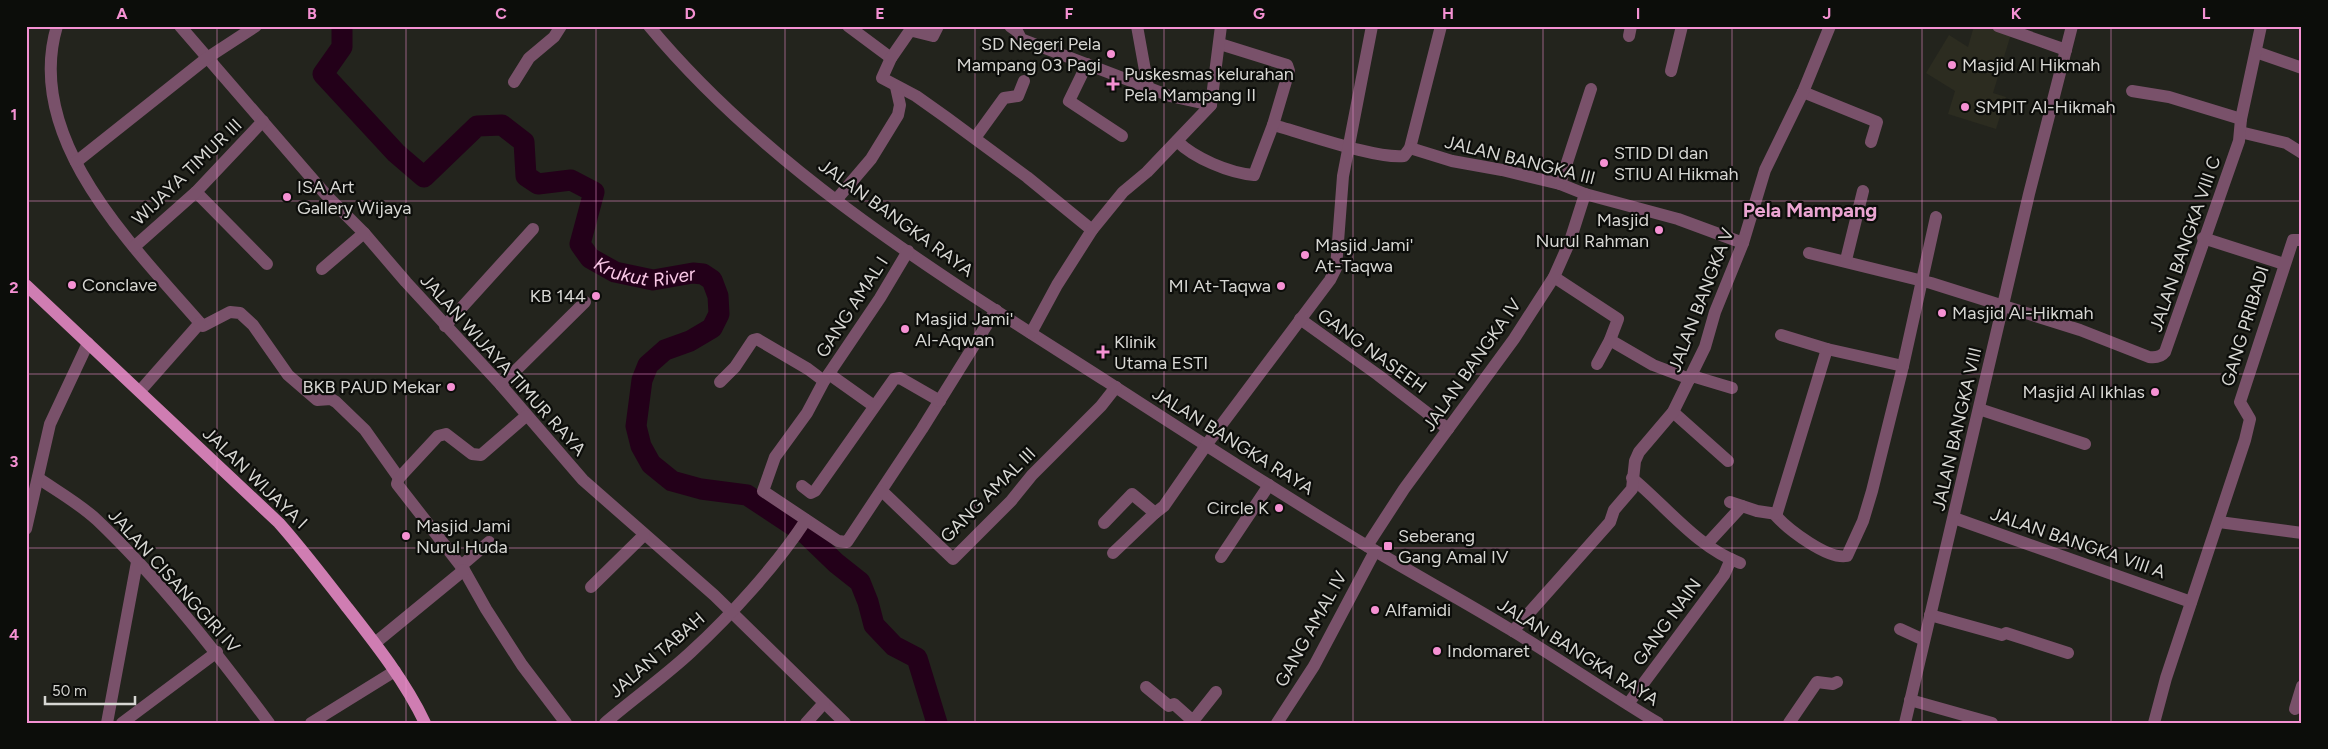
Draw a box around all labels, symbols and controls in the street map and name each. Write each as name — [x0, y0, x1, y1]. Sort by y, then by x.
text: A — [116, 4, 128, 23]
text: B — [307, 4, 317, 23]
text: C — [495, 4, 507, 23]
text: D — [684, 4, 696, 23]
text: E — [875, 4, 885, 23]
text: F — [1065, 4, 1074, 23]
text: G — [1253, 4, 1265, 23]
text: H — [1442, 4, 1454, 23]
text: I — [1636, 4, 1640, 23]
text: J — [1823, 4, 1831, 23]
text: K — [2011, 4, 2022, 23]
text: L — [2202, 4, 2211, 23]
place label: SD Negeri Pela Mampang 03 Pagi — [956, 33, 1101, 76]
marker: SD Negeri Pela Mampang 03 Pagi — [1105, 48, 1117, 60]
place label: Masjid Al Hikmah — [1962, 54, 2100, 76]
marker: Masjid Al Hikmah — [1946, 59, 1958, 71]
place label: Puskesmas kelurahan Pela Mampang II — [1124, 63, 1294, 106]
marker: Puskesmas kelurahan Pela Mampang II — [1106, 77, 1120, 91]
place label: SMPIT Al-Hikmah — [1975, 96, 2116, 118]
marker: SMPIT Al-Hikmah — [1959, 101, 1971, 113]
text: 1 — [11, 105, 17, 124]
street label: WIJAYA TIMUR III — [128, 114, 246, 230]
street label: JALAN BANGKA III — [1442, 131, 1598, 189]
place label: STID DI dan STIU Al Hikmah — [1614, 142, 1739, 185]
street label: JALAN BANGKA VIII C — [2145, 153, 2225, 335]
street label: JALAN BANGKA RAYA — [814, 154, 978, 282]
marker: STID DI dan STIU Al Hikmah — [1598, 157, 1610, 169]
place label: ISA Art Gallery Wijaya — [297, 176, 411, 219]
marker: ISA Art Gallery Wijaya — [281, 191, 293, 203]
district label: Pela Mampang — [1743, 198, 1877, 222]
place label: Masjid Nurul Rahman — [1535, 209, 1649, 252]
marker: Masjid Nurul Rahman — [1653, 224, 1665, 236]
street label: JALAN BANGKA V — [1663, 224, 1739, 375]
place label: Masjid Jami' At-Taqwa — [1315, 234, 1413, 277]
marker: Masjid Jami' At-Taqwa — [1299, 249, 1311, 261]
water label: Krukut River — [590, 252, 698, 292]
street label: GANG AMAL I — [811, 252, 893, 362]
street label: GANG PRIBADI — [2216, 263, 2274, 389]
street label: JALAN WIJAYA TIMUR RAYA — [415, 270, 591, 460]
place label: Conclave — [82, 274, 157, 296]
place label: MI At-Taqwa — [1168, 275, 1271, 297]
text: 2 — [9, 278, 19, 297]
marker: Conclave — [66, 279, 78, 291]
marker: MI At-Taqwa — [1275, 280, 1287, 292]
place label: KB 144 — [530, 285, 586, 307]
marker: KB 144 — [590, 290, 602, 302]
street label: JALAN BANGKA IV — [1418, 294, 1526, 436]
place label: Masjid Al-Hikmah — [1952, 302, 2093, 324]
street label: GANG NASEEH — [1313, 304, 1431, 398]
marker: Masjid Al-Hikmah — [1936, 307, 1948, 319]
place label: Masjid Jami' Al-Aqwan — [915, 308, 1013, 351]
marker: Masjid Jami' Al-Aqwan — [899, 323, 911, 335]
place label: Klinik Utama ESTI — [1114, 331, 1208, 374]
marker: Klinik Utama ESTI — [1096, 345, 1110, 359]
street label: JALAN BANGKA VIII — [1928, 345, 1986, 513]
place label: BKB PAUD Mekar — [303, 376, 441, 398]
marker: BKB PAUD Mekar — [445, 381, 457, 393]
place label: Masjid Al Ikhlas — [2022, 381, 2145, 403]
street label: JALAN BANGKA RAYA — [1148, 382, 1318, 500]
marker: Masjid Al Ikhlas — [2149, 386, 2161, 398]
street label: JALAN WIJAYA I — [198, 422, 312, 534]
street label: GANG AMAL III — [936, 443, 1040, 547]
text: 3 — [10, 452, 19, 471]
place label: Circle K — [1207, 497, 1269, 519]
marker: Circle K — [1273, 502, 1285, 514]
street label: JALAN BANGKA VIII A — [1988, 503, 2168, 583]
street label: JALAN CISANGGIRI IV — [103, 504, 245, 658]
place label: Masjid Jami Nurul Huda — [416, 515, 511, 558]
place label: Seberang Gang Amal IV — [1398, 525, 1509, 568]
marker: Masjid Jami Nurul Huda — [400, 530, 412, 542]
marker: Seberang Gang Amal IV — [1382, 540, 1394, 552]
street label: GANG AMAL IV — [1270, 567, 1352, 691]
street label: GANG NAIN — [1628, 574, 1706, 670]
street label: JALAN BANGKA RAYA — [1493, 593, 1663, 711]
place label: Alfamidi — [1385, 599, 1451, 621]
marker: Alfamidi — [1369, 604, 1381, 616]
street label: JALAN TABAH — [605, 608, 709, 702]
text: 4 — [9, 625, 19, 644]
place label: Indomaret — [1447, 640, 1530, 662]
marker: Indomaret — [1431, 645, 1443, 657]
scale bar — [45, 674, 135, 706]
text: 50 m — [52, 682, 87, 700]

